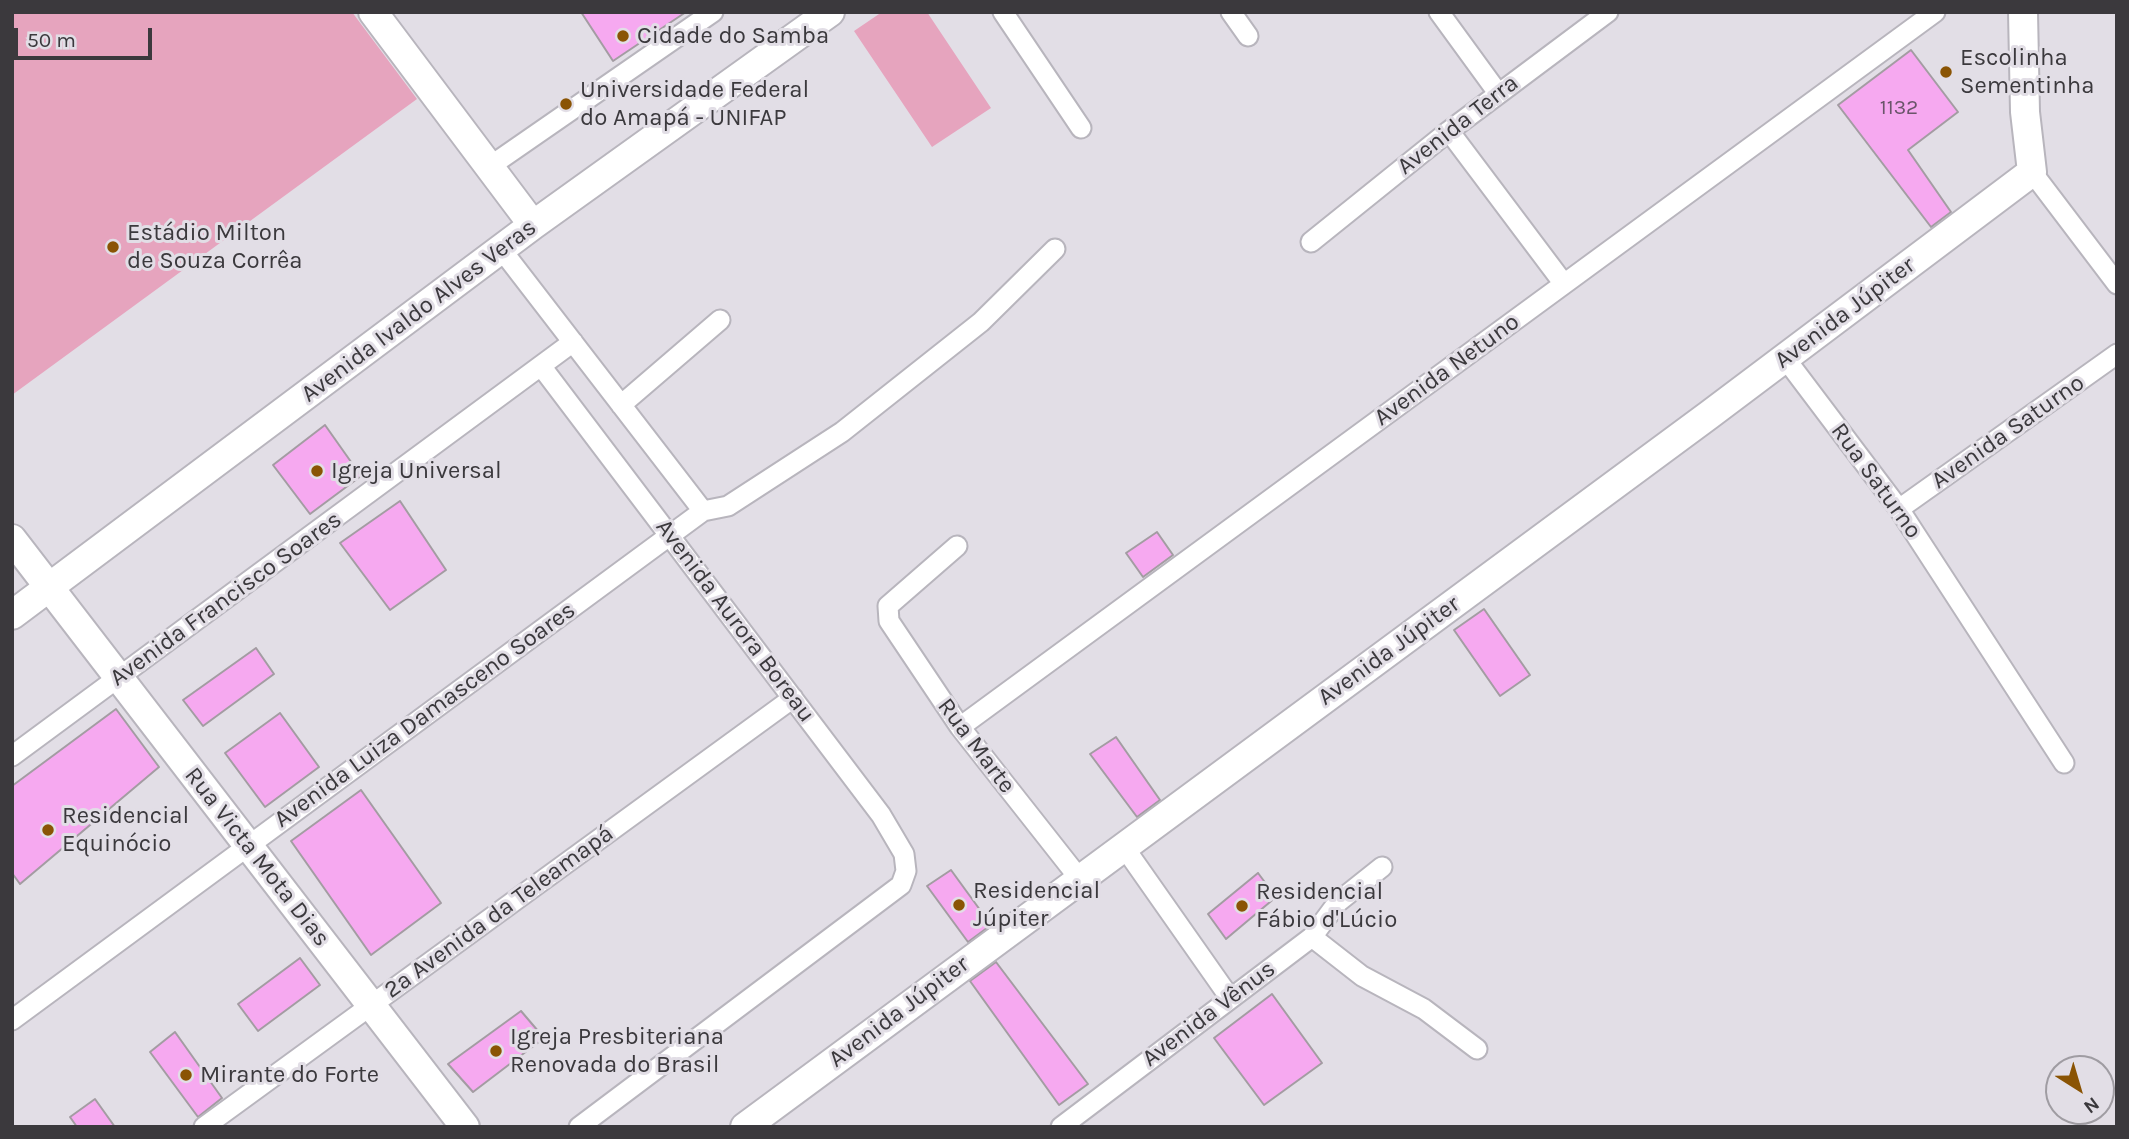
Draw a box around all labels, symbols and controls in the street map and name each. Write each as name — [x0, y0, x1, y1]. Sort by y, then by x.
scale bar — [18, 14, 156, 58]
place label: Cidade do Samba — [637, 22, 829, 50]
text: 50 m — [27, 28, 76, 52]
marker: Cidade do Samba — [615, 28, 631, 44]
place label: Escolinha Sementinha — [1960, 44, 2094, 100]
marker: Escolinha Sementinha — [1938, 64, 1954, 80]
street label: Avenida Terra — [1392, 69, 1524, 181]
place label: Universidade Federal do Amapá - UNIFAP — [580, 76, 809, 132]
house number: 1132 — [1880, 95, 1918, 121]
marker: Universidade Federal do Amapá - UNIFAP — [558, 96, 574, 112]
street label: Avenida Ivaldo Alves Veras — [296, 213, 542, 409]
place label: Estádio Milton de Souza Corrêa — [127, 219, 302, 275]
marker: Estádio Milton de Souza Corrêa — [105, 239, 121, 255]
street label: Avenida Júpiter — [1769, 251, 1921, 375]
street label: Avenida Netuno — [1369, 308, 1525, 432]
street label: Avenida Saturno — [1926, 369, 2090, 495]
street label: Rua Saturno — [1824, 418, 1928, 544]
place label: Igreja Universal — [331, 457, 502, 485]
marker: Igreja Universal — [309, 463, 325, 479]
street label: Avenida Francisco Soares — [105, 505, 347, 693]
street label: Avenida Aurora Boreau — [649, 514, 821, 728]
street label: Avenida Júpiter — [1313, 590, 1465, 712]
street label: Avenida Luiza Damasceno Soares — [269, 596, 581, 834]
street label: Rua Marte — [931, 693, 1021, 799]
street label: Rua Victa Mota Dias — [178, 762, 336, 952]
place label: Residencial Equinócio — [62, 802, 189, 858]
street label: 2a Avenida da Teleamapá — [379, 819, 619, 1005]
marker: Residencial Equinócio — [40, 822, 56, 838]
place label: Residencial Júpiter — [973, 877, 1100, 933]
place label: Residencial Fábio d'Lúcio — [1256, 878, 1397, 934]
marker: Residencial Júpiter — [951, 897, 967, 913]
marker: Residencial Fábio d'Lúcio — [1234, 898, 1250, 914]
street label: Avenida Júpiter — [823, 950, 975, 1074]
street label: Avenida Vênus — [1137, 955, 1281, 1073]
place label: Igreja Presbiteriana Renovada do Brasil — [510, 1023, 724, 1079]
marker: Igreja Presbiteriana Renovada do Brasil — [488, 1043, 504, 1059]
north arrow — [2045, 1055, 2115, 1125]
place label: Mirante do Forte — [200, 1061, 379, 1089]
marker: Mirante do Forte — [178, 1067, 194, 1083]
text: N — [2079, 1092, 2103, 1118]

